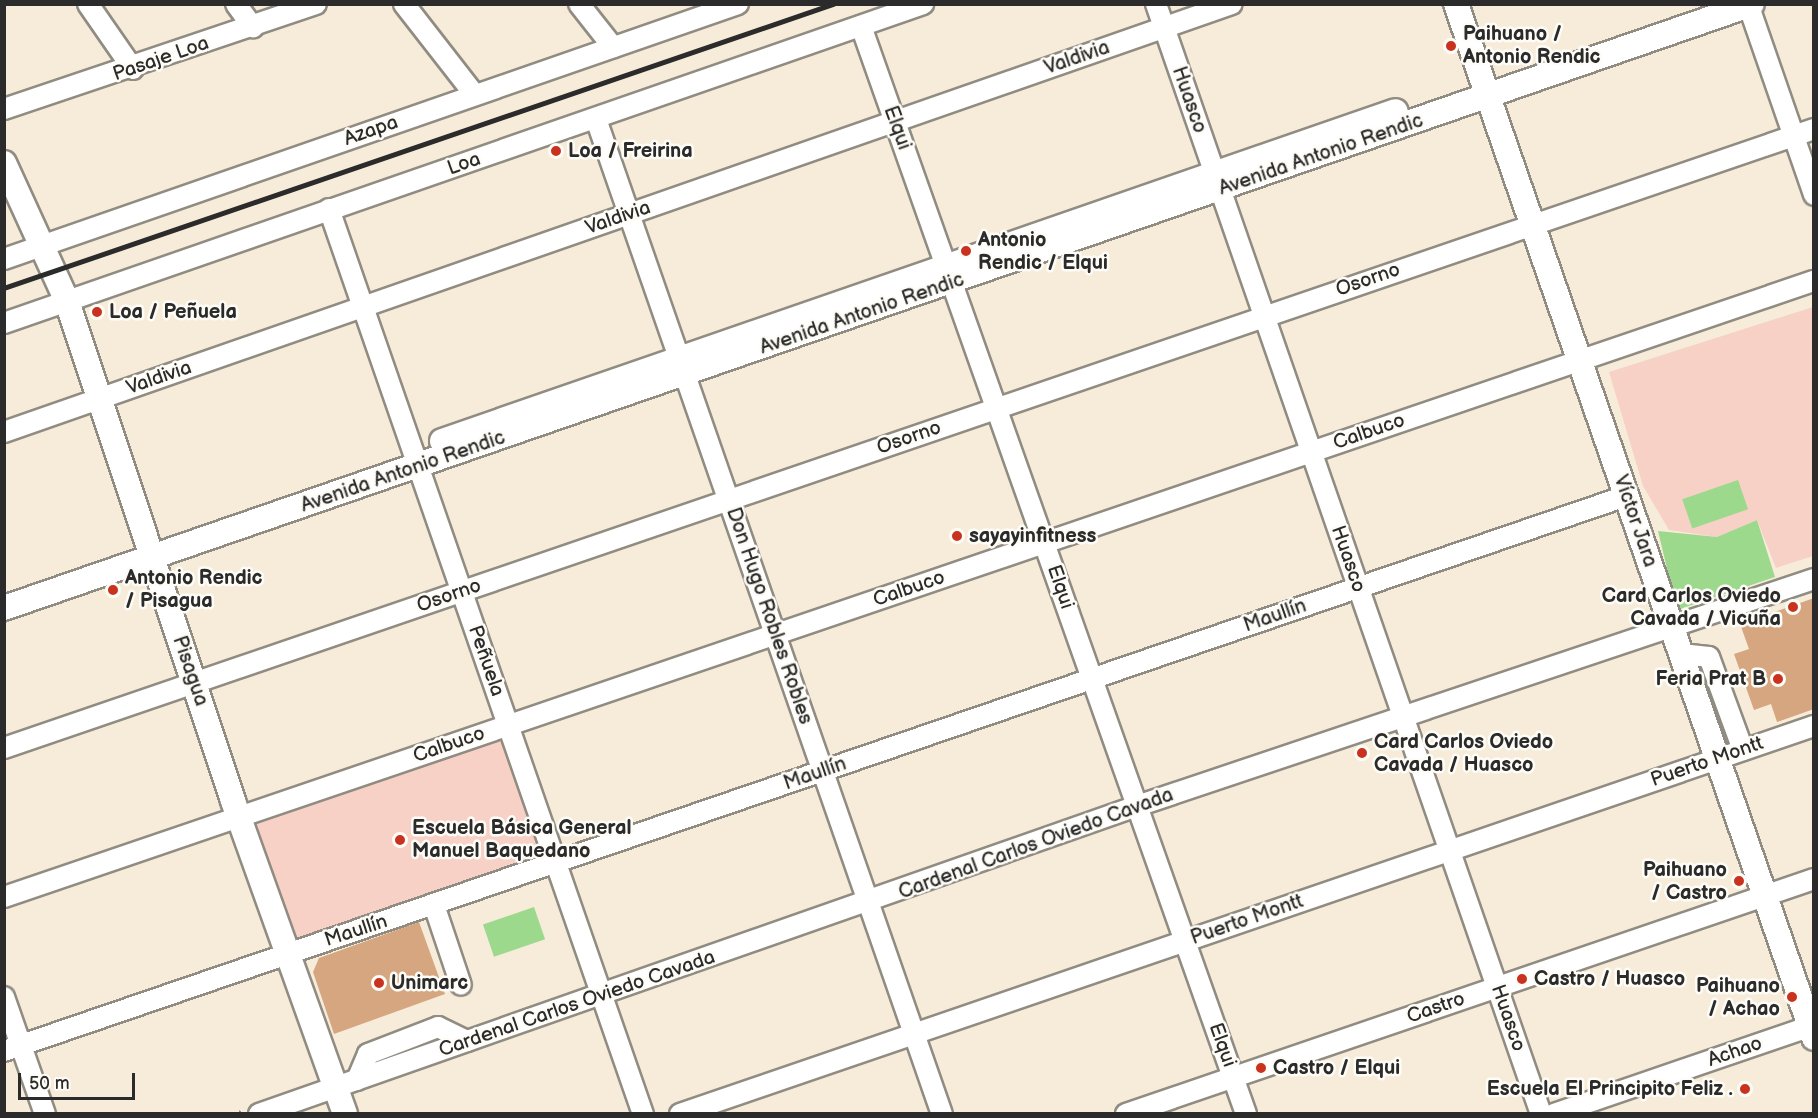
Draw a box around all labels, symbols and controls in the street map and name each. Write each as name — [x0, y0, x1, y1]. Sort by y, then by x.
place label: Paihuano / Antonio Rendic — [1463, 22, 1601, 69]
street label: Pasaje Loa — [110, 31, 212, 87]
street label: Valdivia — [1041, 36, 1113, 80]
marker: Paihuano / Antonio Rendic — [1444, 39, 1458, 53]
street label: Huasco — [1166, 63, 1212, 137]
street label: Elqui — [878, 103, 916, 153]
street label: Avenida Antonio Rendic — [1216, 109, 1426, 201]
street label: Azapa — [341, 111, 401, 151]
place label: Loa / Freirina — [568, 139, 693, 163]
marker: Loa / Freirina — [549, 144, 563, 158]
street label: Loa — [444, 147, 484, 181]
street label: Valdivia — [582, 196, 654, 240]
place label: Antonio Rendic / Elqui — [978, 228, 1108, 275]
marker: Antonio Rendic / Elqui — [959, 244, 973, 258]
street label: Osorno — [1333, 258, 1403, 302]
street label: Avenida Antonio Rendic — [757, 268, 967, 360]
place label: Loa / Peñuela — [109, 300, 237, 324]
marker: Loa / Peñuela — [90, 305, 104, 319]
street label: Valdivia — [123, 356, 195, 400]
street label: Calbuco — [1330, 409, 1408, 455]
street label: Osorno — [874, 416, 944, 460]
street label: Avenida Antonio Rendic — [298, 426, 508, 518]
street label: Víctor Jara — [1608, 471, 1662, 571]
street label: Don Hugo Robles Robles — [721, 504, 817, 728]
street label: Huasco — [1325, 522, 1371, 596]
place label: sayayinfitness — [969, 524, 1096, 548]
marker: sayayinfitness — [950, 529, 964, 543]
street label: Elqui — [1041, 562, 1079, 612]
place label: Antonio Rendic / Pisagua — [125, 566, 263, 613]
street label: Calbuco — [870, 566, 948, 612]
street label: Osorno — [414, 574, 484, 618]
marker: Antonio Rendic / Pisagua — [106, 583, 120, 597]
place label: Card Carlos Oviedo Cavada / Vicuña — [1602, 584, 1781, 631]
street label: Maullín — [1241, 594, 1309, 638]
marker: Card Carlos Oviedo Cavada / Vicuña — [1786, 600, 1800, 614]
street label: Peñuela — [463, 622, 509, 700]
street label: Pisagua — [167, 633, 213, 709]
place label: Feria Prat B — [1656, 667, 1766, 691]
marker: Feria Prat B — [1771, 672, 1785, 686]
street label: Calbuco — [410, 722, 488, 768]
place label: Card Carlos Oviedo Cavada / Huasco — [1374, 730, 1553, 777]
street label: Puerto Montt — [1648, 732, 1766, 792]
marker: Card Carlos Oviedo Cavada / Huasco — [1355, 746, 1369, 760]
street label: Maullín — [781, 752, 849, 796]
street label: Cardenal Carlos Oviedo Cavada — [895, 783, 1177, 905]
place label: Escuela Básica General Manuel Baquedano — [412, 816, 631, 863]
marker: Escuela Básica General Manuel Baquedano — [393, 833, 407, 847]
place label: Paihuano / Castro — [1643, 858, 1727, 905]
marker: Paihuano / Castro — [1732, 874, 1746, 888]
street label: Puerto Montt — [1188, 890, 1306, 950]
street label: Maullín — [322, 910, 390, 952]
street label: Cardenal Carlos Oviedo Cavada — [436, 945, 718, 1063]
place label: Castro / Huasco — [1534, 967, 1685, 991]
place label: Unimarc — [391, 971, 468, 995]
marker: Castro / Huasco — [1515, 972, 1529, 986]
place label: Paihuano / Achao — [1696, 974, 1780, 1021]
marker: Unimarc — [372, 976, 386, 990]
street label: Huasco — [1485, 981, 1531, 1055]
street label: Castro — [1404, 987, 1468, 1029]
marker: Paihuano / Achao — [1785, 990, 1799, 1004]
street label: Elqui — [1203, 1020, 1241, 1070]
street label: Achao — [1705, 1032, 1765, 1072]
place label: Castro / Elqui — [1273, 1056, 1400, 1080]
scale bar — [21, 1061, 138, 1099]
marker: Castro / Elqui — [1254, 1061, 1268, 1075]
text: 50 m — [29, 1073, 70, 1094]
place label: Escuela El Principito Feliz . — [1487, 1077, 1733, 1101]
marker: Escuela El Principito Feliz . — [1738, 1082, 1752, 1096]

